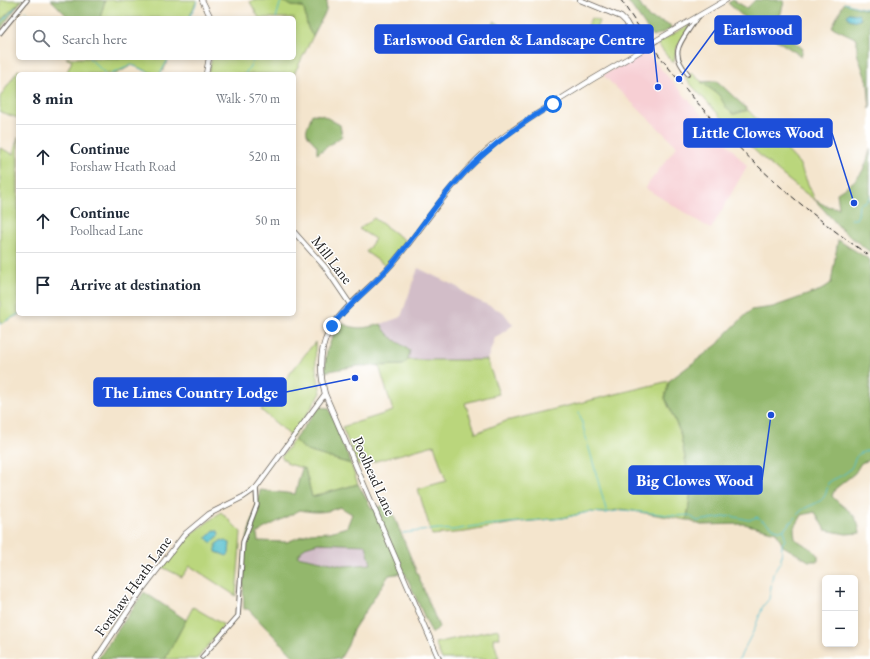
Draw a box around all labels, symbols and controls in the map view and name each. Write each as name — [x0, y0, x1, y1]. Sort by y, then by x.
search box — [16, 16, 296, 60]
callout: Earlswood — [715, 16, 801, 44]
text: Earlswood — [723, 19, 793, 40]
callout: Earlswood Garden & Landscape Centre — [375, 25, 653, 53]
icon: search — [30, 27, 52, 49]
text: Search here — [62, 29, 127, 48]
text: Earlswood Garden & Landscape Centre — [383, 29, 645, 50]
text: 8 min — [32, 87, 73, 109]
text: Walk · 570 m — [216, 90, 280, 107]
route start — [544, 95, 562, 113]
callout: Little Clowes Wood — [684, 119, 832, 147]
text: Little Clowes Wood — [692, 122, 824, 143]
text: Continue — [70, 139, 130, 158]
icon: ahead — [32, 146, 54, 168]
text: 520 m — [249, 148, 280, 165]
text: Forshaw Heath Road — [70, 158, 176, 175]
text: Continue — [70, 203, 130, 222]
icon: ahead — [32, 210, 54, 232]
text: 50 m — [255, 212, 280, 229]
text: Poolhead Lane — [70, 222, 143, 239]
street label: Mill Lane — [308, 232, 357, 288]
icon: arrive — [32, 274, 54, 296]
text: Arrive at destination — [70, 275, 201, 294]
route end — [323, 317, 341, 335]
callout: The Limes Country Lodge — [94, 378, 286, 406]
text: The Limes Country Lodge — [102, 382, 278, 403]
street label: Poolhead Lane — [349, 433, 400, 518]
callout: Big Clowes Wood — [629, 466, 762, 494]
text: Big Clowes Wood — [636, 470, 754, 491]
street label: Forshaw Heath Lane — [90, 532, 175, 639]
map controls — [822, 575, 858, 647]
button: + — [822, 575, 858, 611]
button: − — [822, 611, 858, 647]

